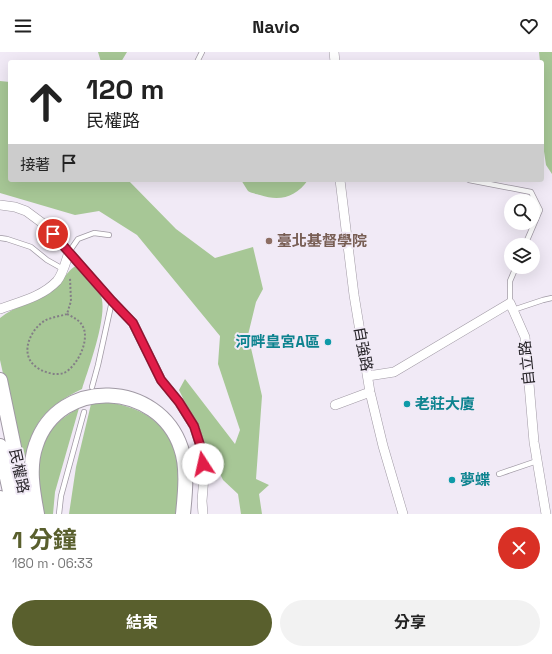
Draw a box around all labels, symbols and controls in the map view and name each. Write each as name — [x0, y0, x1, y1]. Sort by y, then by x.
icon: menu — [12, 15, 34, 37]
text: Navio — [252, 15, 300, 38]
icon: heart — [518, 15, 540, 37]
text: 120 m — [86, 71, 164, 107]
icon: ahead — [20, 76, 72, 128]
text: 民權路 — [86, 109, 140, 132]
icon: arrive — [58, 152, 80, 174]
text: 接著 — [20, 155, 50, 174]
map controls — [504, 194, 540, 274]
button: search — [504, 194, 540, 230]
pin — [36, 217, 70, 251]
icon: arrive — [42, 223, 64, 245]
place label: 臺北基督學院 — [277, 231, 367, 250]
marker: 臺北基督學院 — [264, 236, 274, 246]
button: layers — [504, 238, 540, 274]
street label: 自強路 — [350, 325, 377, 373]
place label: 河畔皇宮A區 — [235, 332, 320, 351]
marker: 河畔皇宮A區 — [323, 337, 333, 347]
street label: 自立路 — [515, 340, 538, 386]
place label: 老莊大廈 — [415, 394, 475, 413]
marker: 老莊大廈 — [402, 399, 412, 409]
position arrow — [182, 443, 224, 485]
street label: 民權路 — [6, 447, 33, 495]
place label: 夢蝶 — [460, 470, 490, 489]
marker: 夢蝶 — [447, 475, 457, 485]
text: 1 分鐘 — [12, 524, 77, 555]
button: close — [498, 527, 540, 569]
text: 180 m · 06:33 — [12, 555, 93, 572]
button: 結束 — [12, 600, 272, 646]
button: 分享 — [280, 600, 540, 646]

